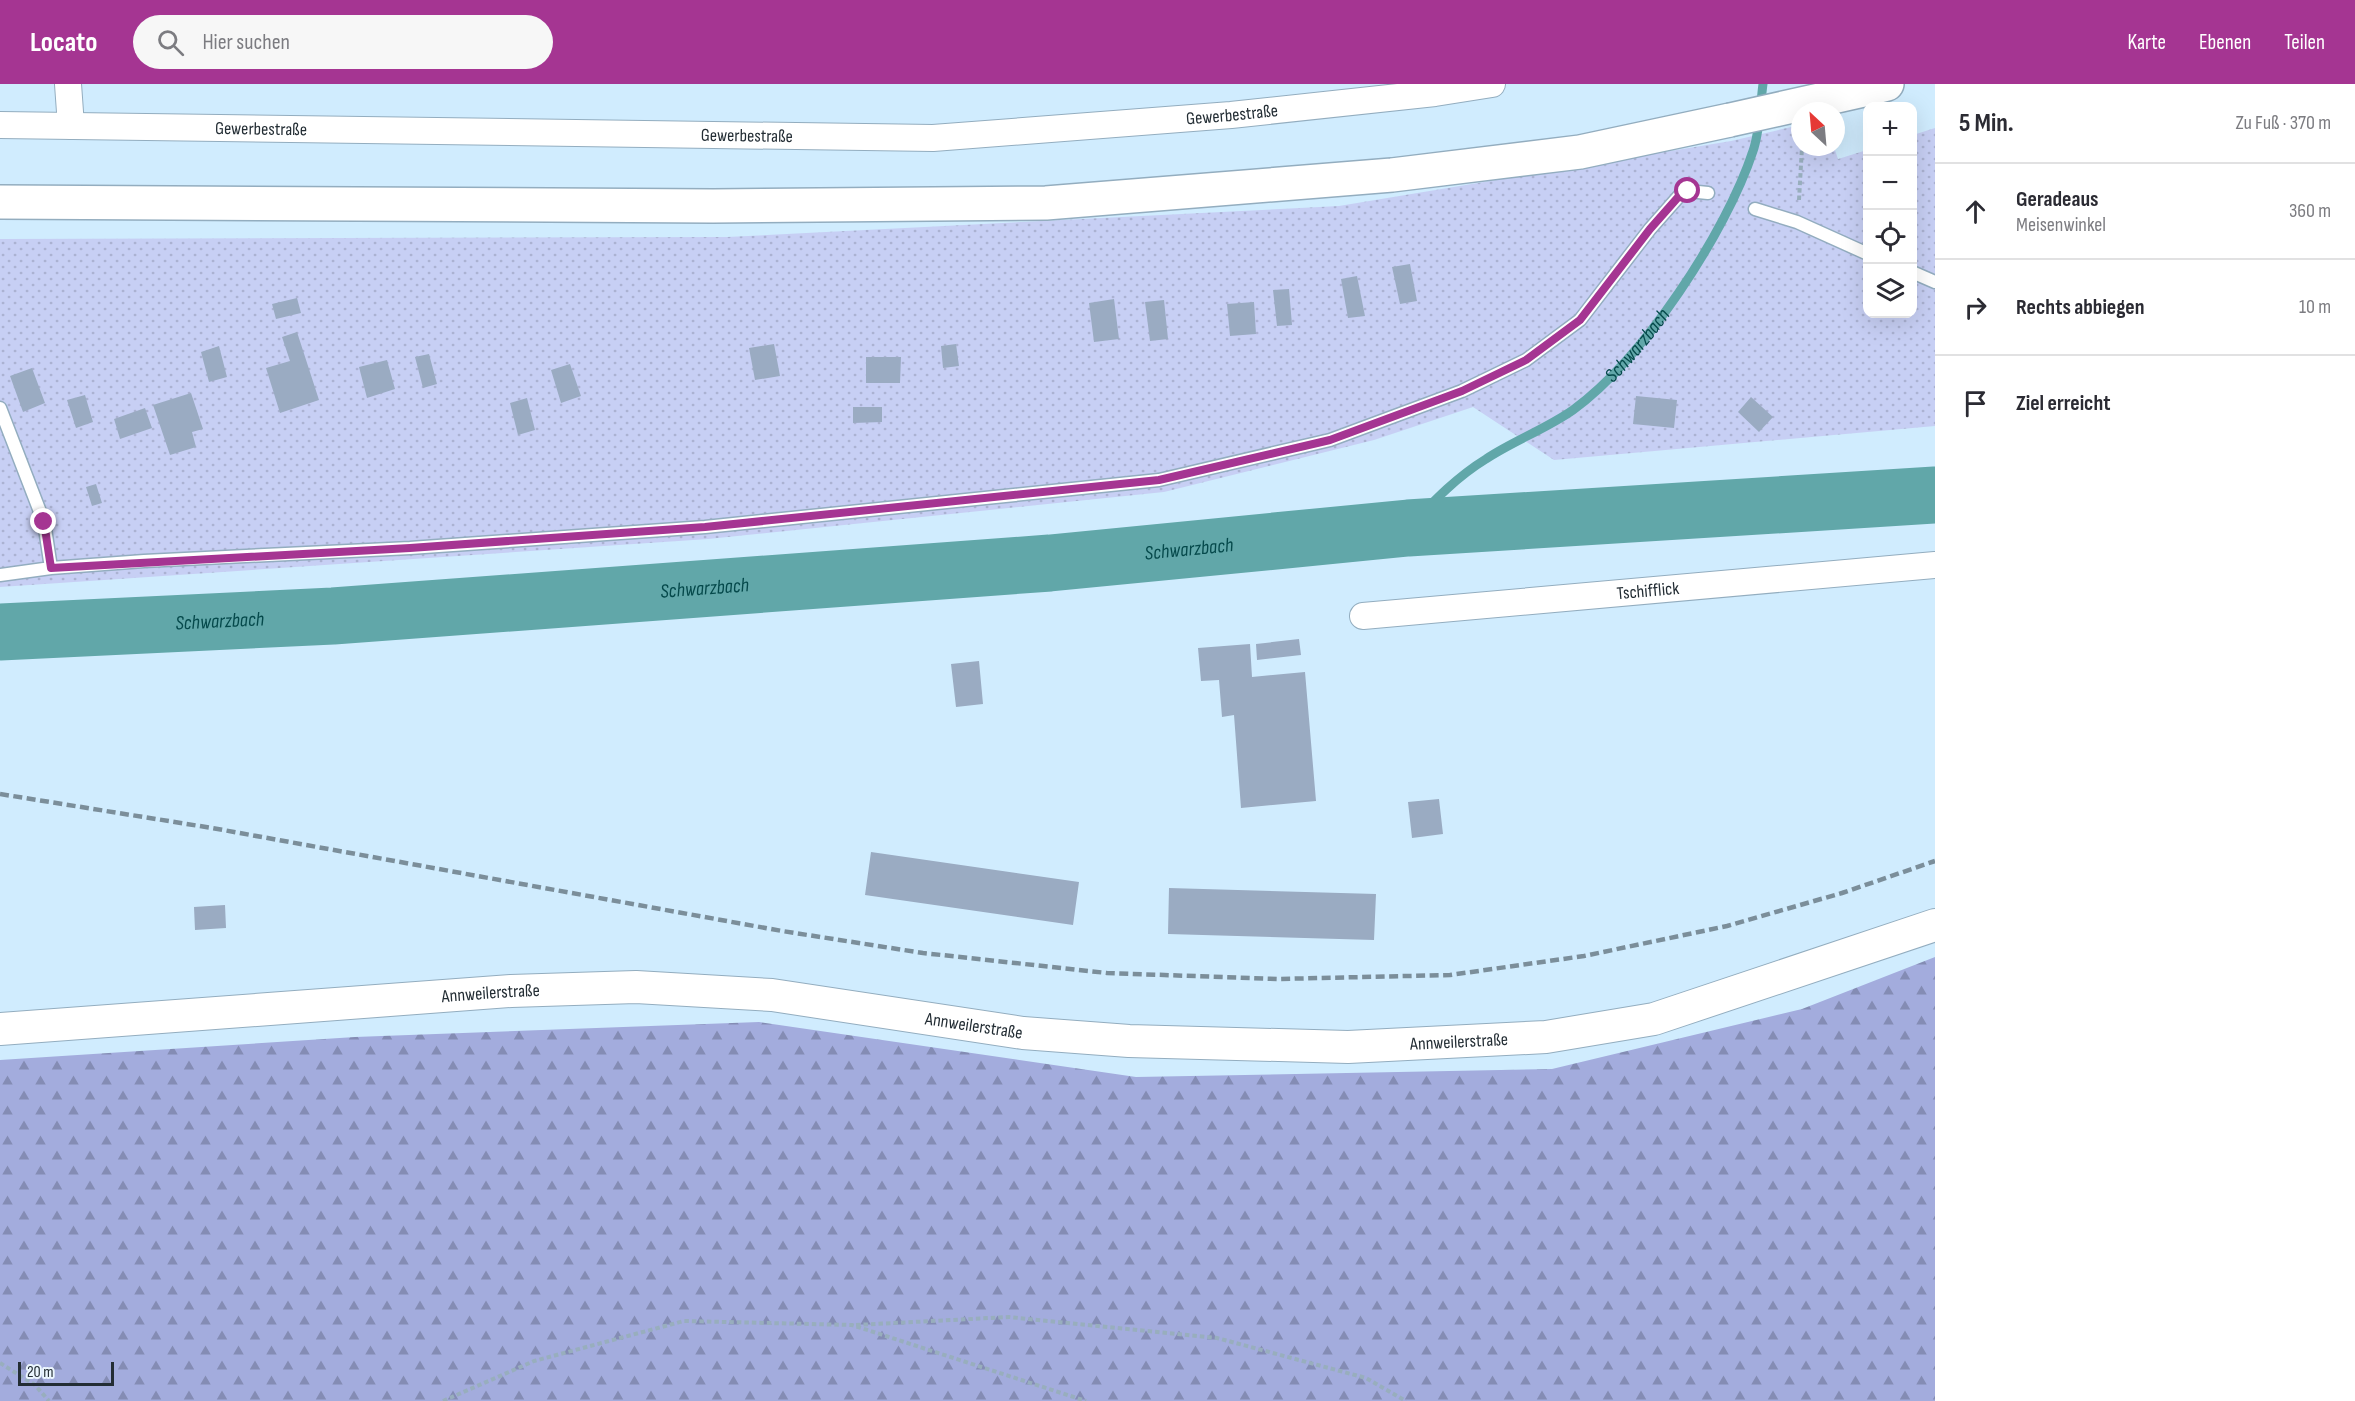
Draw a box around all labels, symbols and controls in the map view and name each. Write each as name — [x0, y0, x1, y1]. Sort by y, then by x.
search box — [133, 15, 553, 69]
text: Locato — [30, 26, 97, 59]
icon: search — [154, 26, 187, 59]
text: Hier suchen — [202, 29, 290, 56]
text: Karte — [2128, 30, 2166, 55]
text: Ebenen — [2199, 30, 2251, 55]
text: Teilen — [2284, 30, 2325, 55]
street label: Gewerbestraße — [1185, 100, 1279, 129]
north arrow — [1791, 102, 1845, 156]
map controls — [1863, 102, 1917, 318]
button: + — [1863, 102, 1917, 156]
text: 5 Min. — [1959, 108, 2014, 139]
text: Zu Fuß · 370 m — [2235, 111, 2331, 135]
street label: Gewerbestraße — [215, 117, 307, 140]
street label: Gewerbestraße — [701, 124, 793, 147]
button: − — [1863, 156, 1917, 210]
route start — [1674, 177, 1700, 203]
text: Geradeaus — [2016, 186, 2099, 213]
icon: ahead — [1959, 195, 1992, 228]
text: 360 m — [2289, 199, 2331, 223]
button: locate — [1863, 210, 1917, 264]
text: Meisenwinkel — [2016, 213, 2106, 237]
button: layers — [1863, 264, 1917, 318]
icon: right — [1959, 291, 1992, 324]
text: Rechts abbiegen — [2016, 294, 2145, 321]
text: 10 m — [2299, 295, 2331, 319]
water label: Schwarzbach — [1600, 304, 1675, 387]
icon: arrive — [1959, 387, 1992, 420]
text: Ziel erreicht — [2016, 390, 2111, 417]
route end — [30, 508, 56, 534]
water label: Schwarzbach — [1144, 533, 1234, 566]
water label: Schwarzbach — [659, 573, 750, 604]
street label: Tschifflick — [1616, 577, 1680, 604]
water label: Schwarzbach — [175, 607, 265, 636]
street label: Annweilerstraße — [440, 980, 540, 1007]
street label: Annweilerstraße — [923, 1008, 1024, 1043]
street label: Annweilerstraße — [1408, 1028, 1508, 1054]
scale bar — [18, 1359, 114, 1386]
text: 20 m — [27, 1363, 54, 1382]

